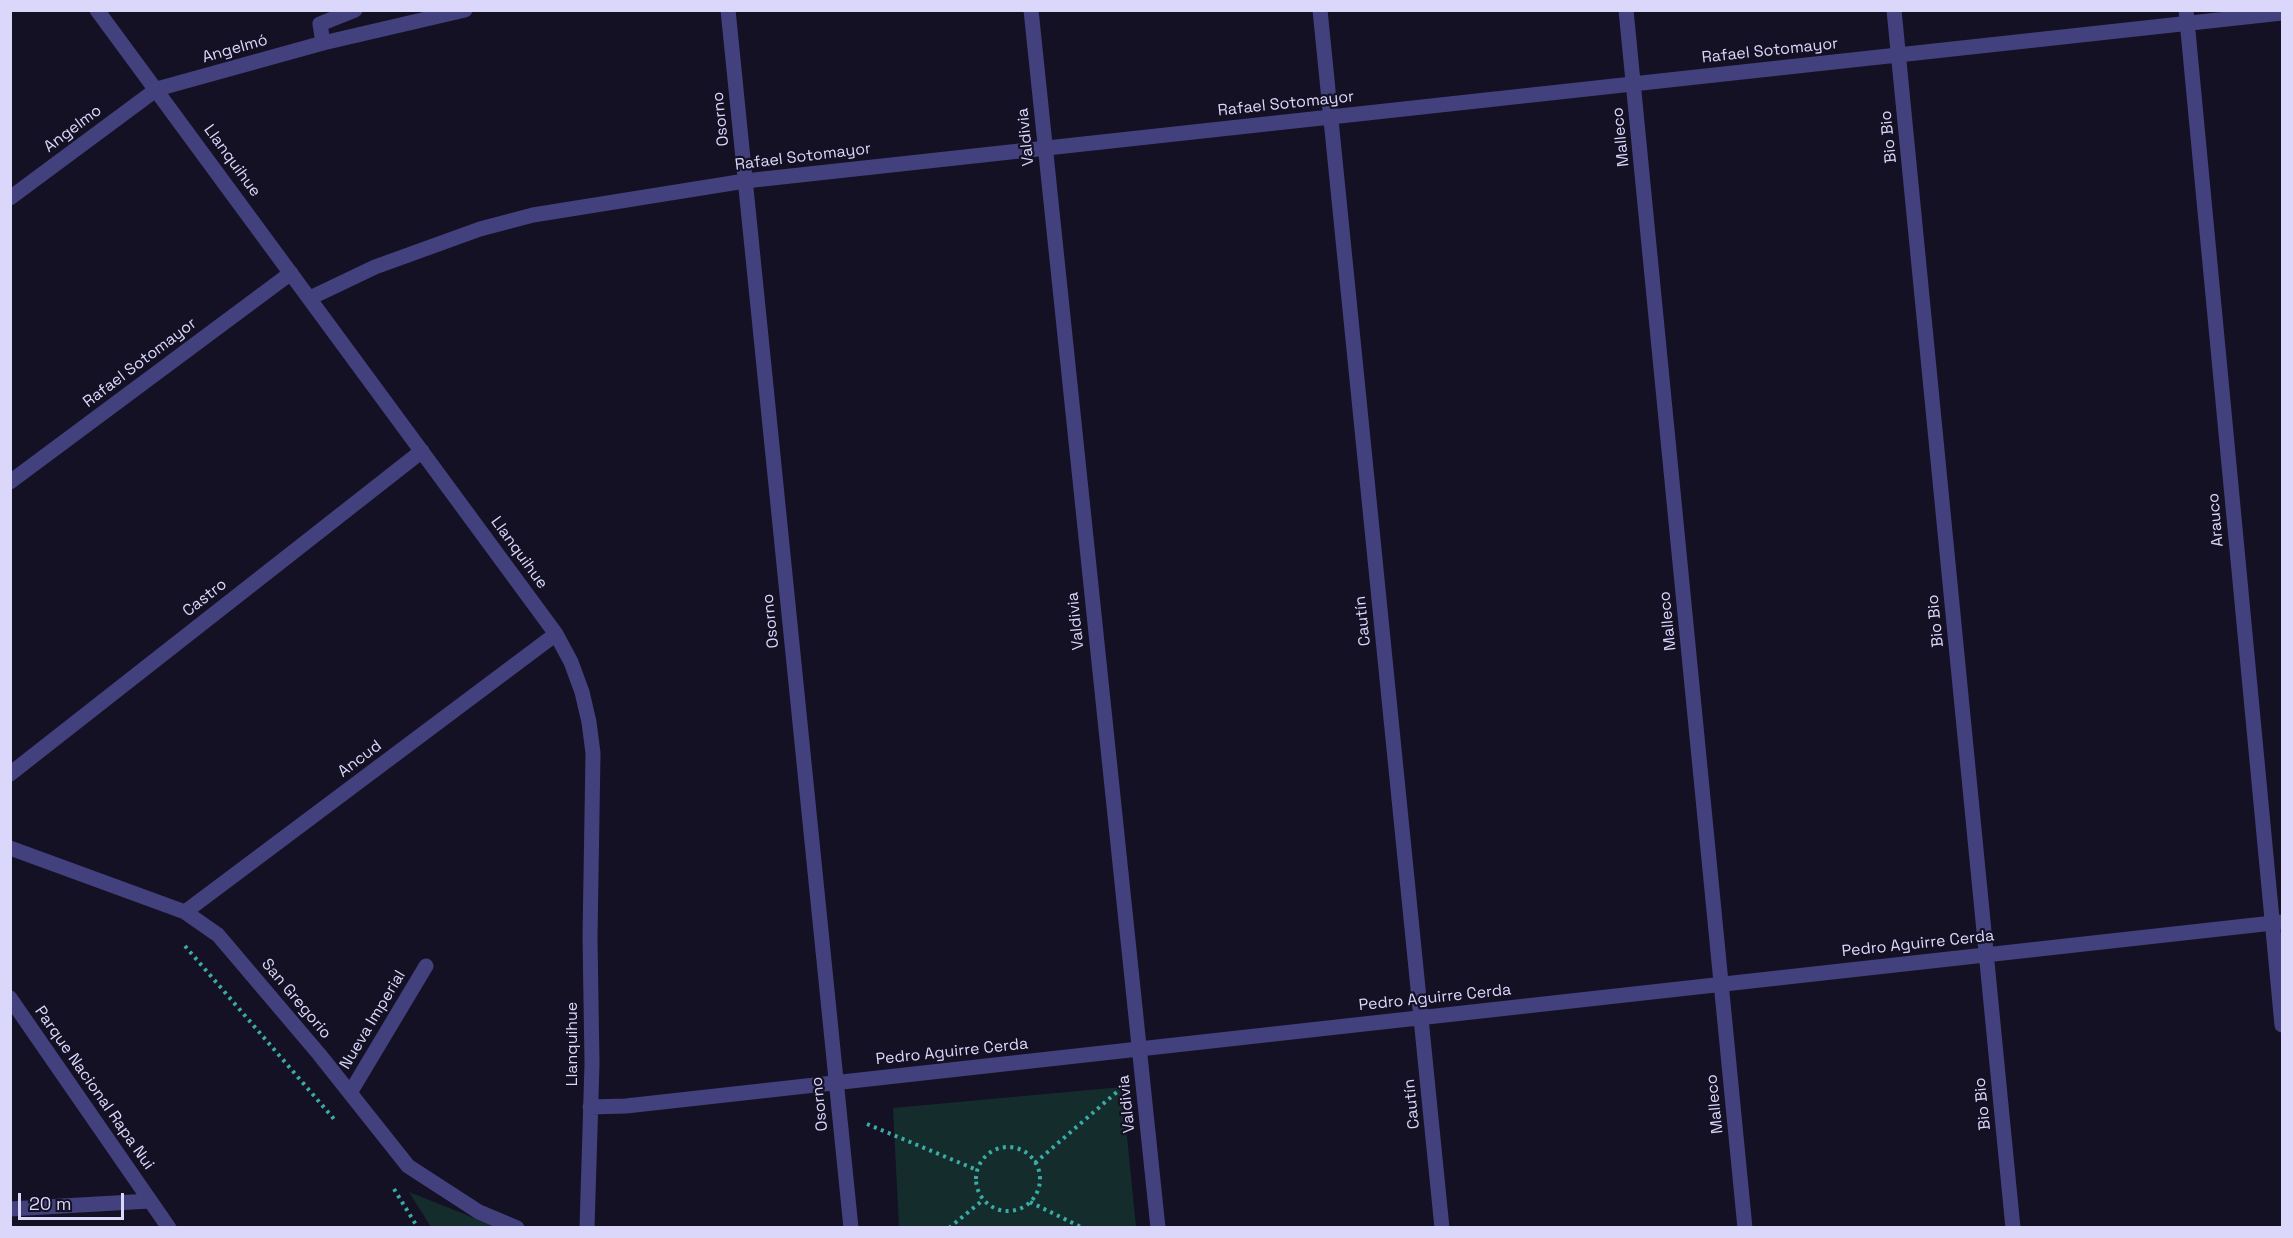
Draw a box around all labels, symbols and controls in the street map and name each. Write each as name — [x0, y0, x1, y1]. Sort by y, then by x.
street label: Angelmó — [200, 31, 270, 67]
street label: Rafael Sotomayor — [1701, 34, 1839, 68]
street label: Rafael Sotomayor — [1217, 87, 1355, 121]
street label: Osorno — [709, 91, 733, 147]
street label: Angelmo — [40, 101, 106, 157]
street label: Malleco — [1608, 106, 1634, 168]
street label: Valdivia — [1013, 107, 1039, 167]
street label: Bio Bio — [1877, 110, 1901, 164]
street label: Llanquihue — [199, 121, 265, 201]
street label: Rafael Sotomayor — [734, 139, 872, 175]
street label: Rafael Sotomayor — [80, 314, 200, 412]
street label: Arauco — [2204, 492, 2228, 548]
street label: Llanquihue — [486, 513, 552, 593]
street label: Castro — [179, 575, 231, 621]
street label: Malleco — [1655, 590, 1681, 652]
street label: Valdivia — [1063, 591, 1089, 651]
street label: Osorno — [759, 593, 783, 649]
street label: Bio Bio — [1924, 594, 1948, 648]
street label: Cautín — [1351, 595, 1375, 647]
street label: Ancud — [334, 736, 386, 782]
street label: Pedro Aguirre Cerda — [1841, 926, 1995, 962]
street label: San Gregorio — [257, 955, 335, 1043]
street label: Nueva Imperial — [336, 967, 410, 1073]
street label: Pedro Aguirre Cerda — [1358, 980, 1512, 1016]
street label: Parque Nacional Rapa Nui — [30, 1002, 158, 1174]
street label: Llanquihue — [563, 1002, 583, 1086]
street label: Pedro Aguirre Cerda — [875, 1034, 1029, 1070]
street label: Malleco — [1702, 1073, 1728, 1135]
street label: Valdivia — [1114, 1074, 1140, 1134]
street label: Osorno — [808, 1076, 832, 1132]
street label: Bio Bio — [1971, 1077, 1995, 1131]
street label: Cautín — [1400, 1078, 1424, 1130]
scale bar — [21, 1181, 128, 1219]
text: 20 m — [29, 1192, 72, 1215]

